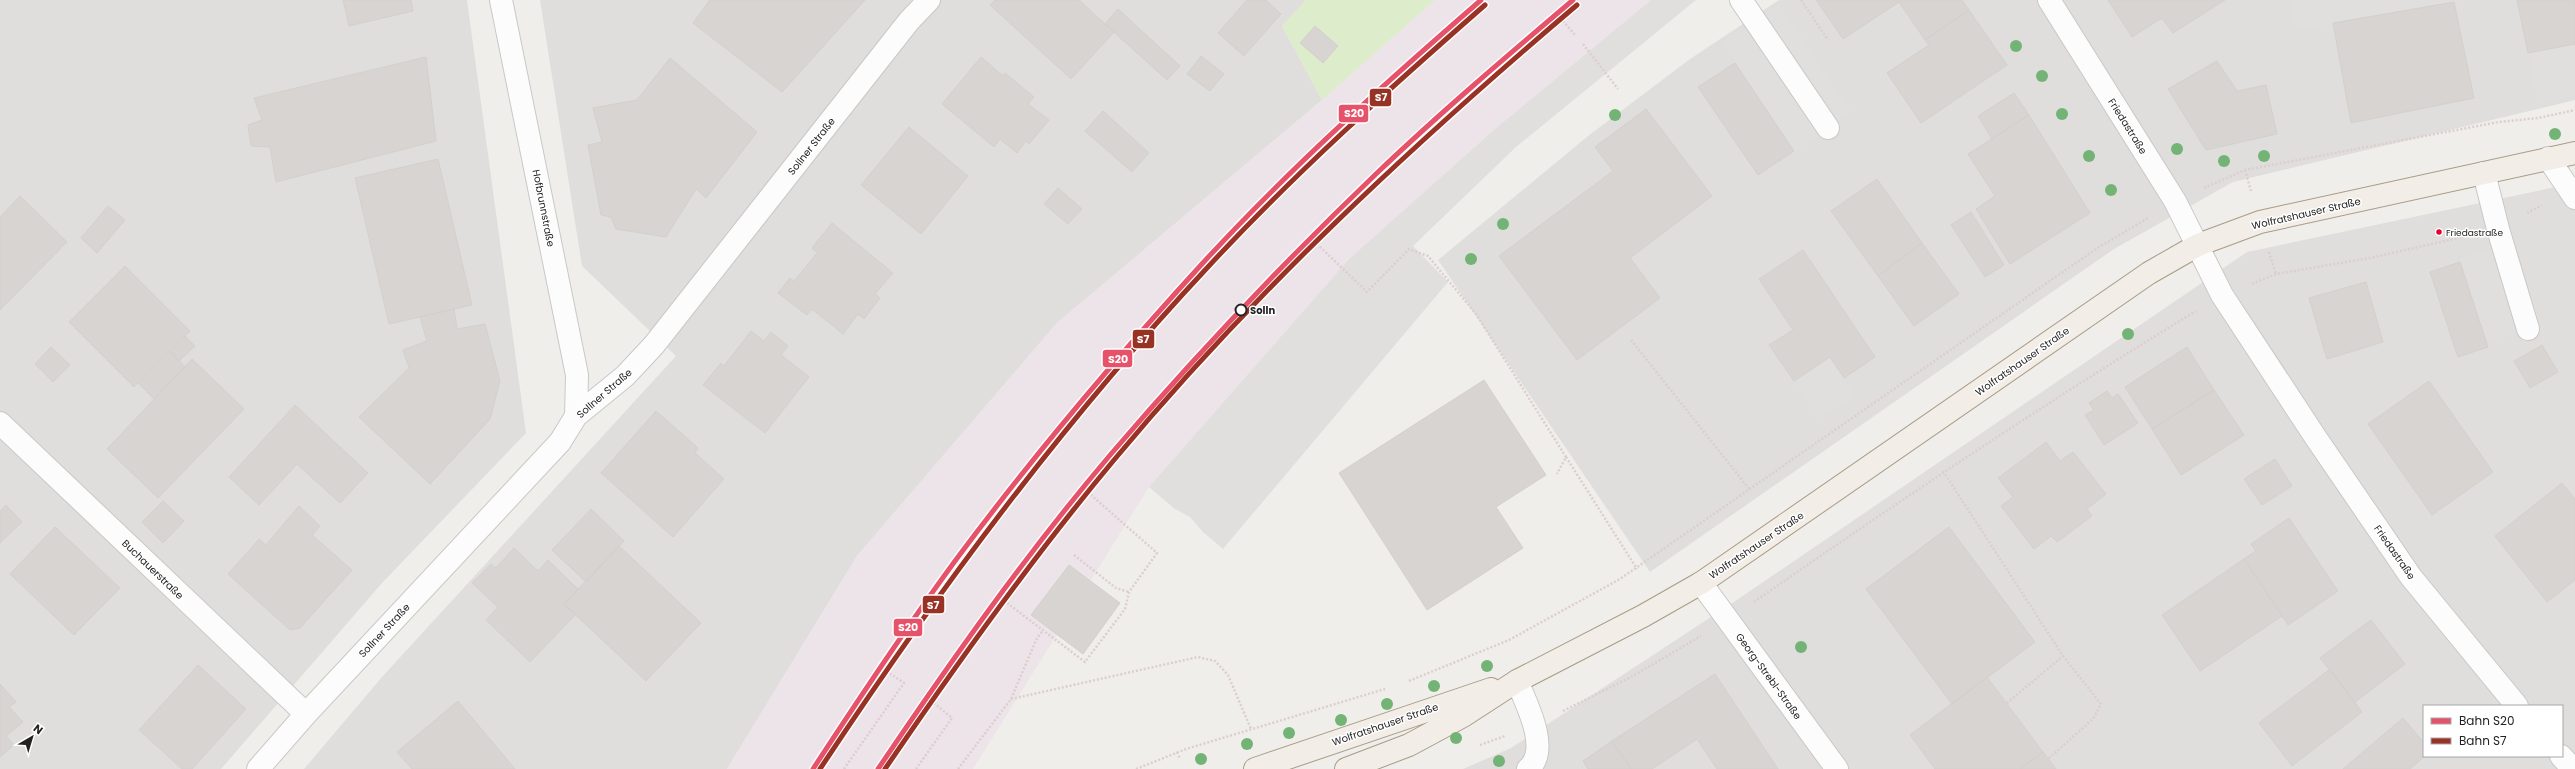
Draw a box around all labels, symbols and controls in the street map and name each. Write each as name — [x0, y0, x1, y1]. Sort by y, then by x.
line badge: S7 — [1369, 88, 1392, 107]
text: S7 — [1375, 89, 1387, 105]
street label: Friedastraße — [2104, 95, 2151, 157]
line badge: S20 — [1338, 104, 1369, 123]
text: S20 — [1344, 105, 1364, 121]
street label: Sollner Straße — [784, 114, 839, 178]
street label: Hofbrunnstraße — [529, 168, 558, 248]
street label: Wolfratshauser Straße — [2250, 194, 2362, 233]
marker: Friedastraße — [2434, 227, 2444, 237]
place label: Friedastraße — [2446, 227, 2503, 239]
marker: Solln — [1234, 303, 1248, 317]
place label: Solln — [1250, 303, 1275, 318]
street label: Wolfratshauser Straße — [1972, 323, 2072, 400]
line badge: S7 — [1132, 329, 1155, 349]
text: S7 — [1137, 331, 1149, 347]
line badge: S20 — [1102, 349, 1133, 368]
text: S20 — [1108, 351, 1128, 367]
street label: Sollner Straße — [573, 365, 635, 422]
street label: Wolfratshauser Straße — [1706, 508, 1807, 583]
street label: Friedastraße — [2370, 522, 2419, 583]
street label: Buchauerstraße — [119, 536, 187, 603]
line badge: S7 — [922, 595, 945, 614]
text: S7 — [927, 597, 939, 613]
street label: Sollner Straße — [355, 600, 413, 661]
line badge: S20 — [893, 618, 923, 637]
text: S20 — [898, 619, 918, 635]
street label: Georg-Strebl-Straße — [1732, 630, 1805, 723]
street label: Wolfratshauser Straße — [1330, 699, 1440, 750]
legend — [2423, 705, 2563, 757]
text: Bahn S20 — [2459, 712, 2515, 729]
north arrow — [12, 717, 52, 757]
text: N — [30, 720, 46, 738]
text: Bahn S7 — [2459, 732, 2507, 749]

